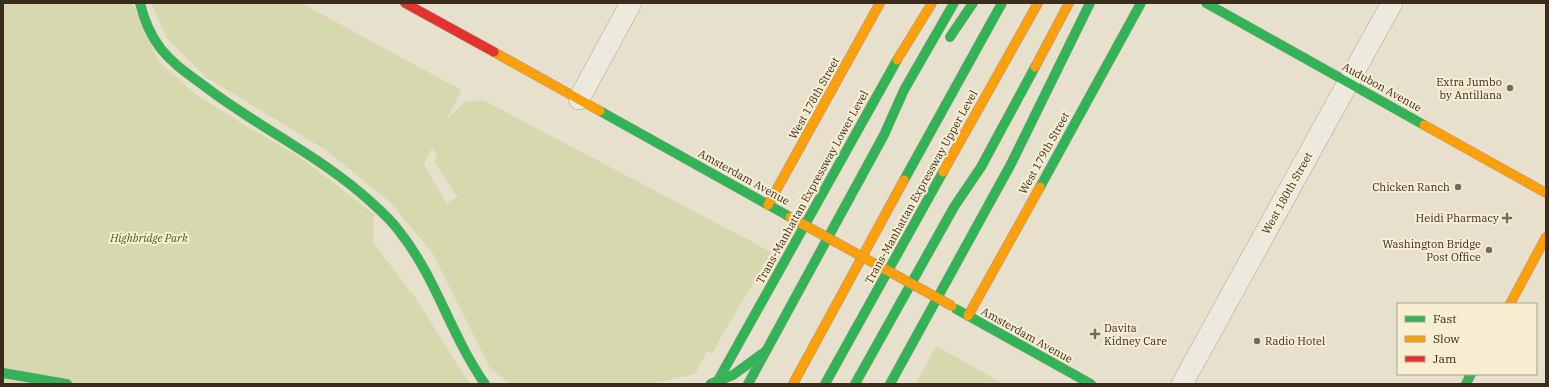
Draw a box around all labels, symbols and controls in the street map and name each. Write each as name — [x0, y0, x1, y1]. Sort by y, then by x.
street label: West 178th Street — [786, 54, 842, 142]
street label: Audubon Avenue — [1340, 59, 1424, 115]
place label: Extra Jumbo by Antillana — [1436, 75, 1502, 102]
marker: Extra Jumbo by Antillana — [1505, 83, 1515, 93]
street label: Trans-Manhattan Expressway Lower Level — [753, 88, 871, 286]
street label: Trans-Manhattan Expressway Upper Level — [862, 88, 980, 286]
street label: West 179th Street — [1016, 109, 1072, 197]
street label: Amsterdam Avenue — [696, 146, 792, 208]
street label: West 180th Street — [1259, 149, 1315, 237]
place label: Chicken Ranch — [1372, 180, 1450, 194]
marker: Chicken Ranch — [1453, 182, 1463, 192]
place label: Heidi Pharmacy — [1416, 211, 1499, 225]
marker: Heidi Pharmacy — [1502, 213, 1512, 223]
park label: Highbridge Park — [109, 231, 188, 245]
place label: Washington Bridge Post Office — [1382, 237, 1481, 264]
marker: Washington Bridge Post Office — [1484, 245, 1494, 255]
legend — [1397, 303, 1537, 375]
street label: Amsterdam Avenue — [979, 304, 1075, 366]
text: Fast — [1433, 311, 1457, 326]
place label: Davita Kidney Care — [1104, 321, 1167, 348]
marker: Davita Kidney Care — [1089, 328, 1101, 340]
text: Slow — [1433, 331, 1460, 346]
place label: Radio Hotel — [1265, 334, 1325, 348]
marker: Radio Hotel — [1252, 336, 1262, 346]
text: Jam — [1433, 351, 1457, 366]

